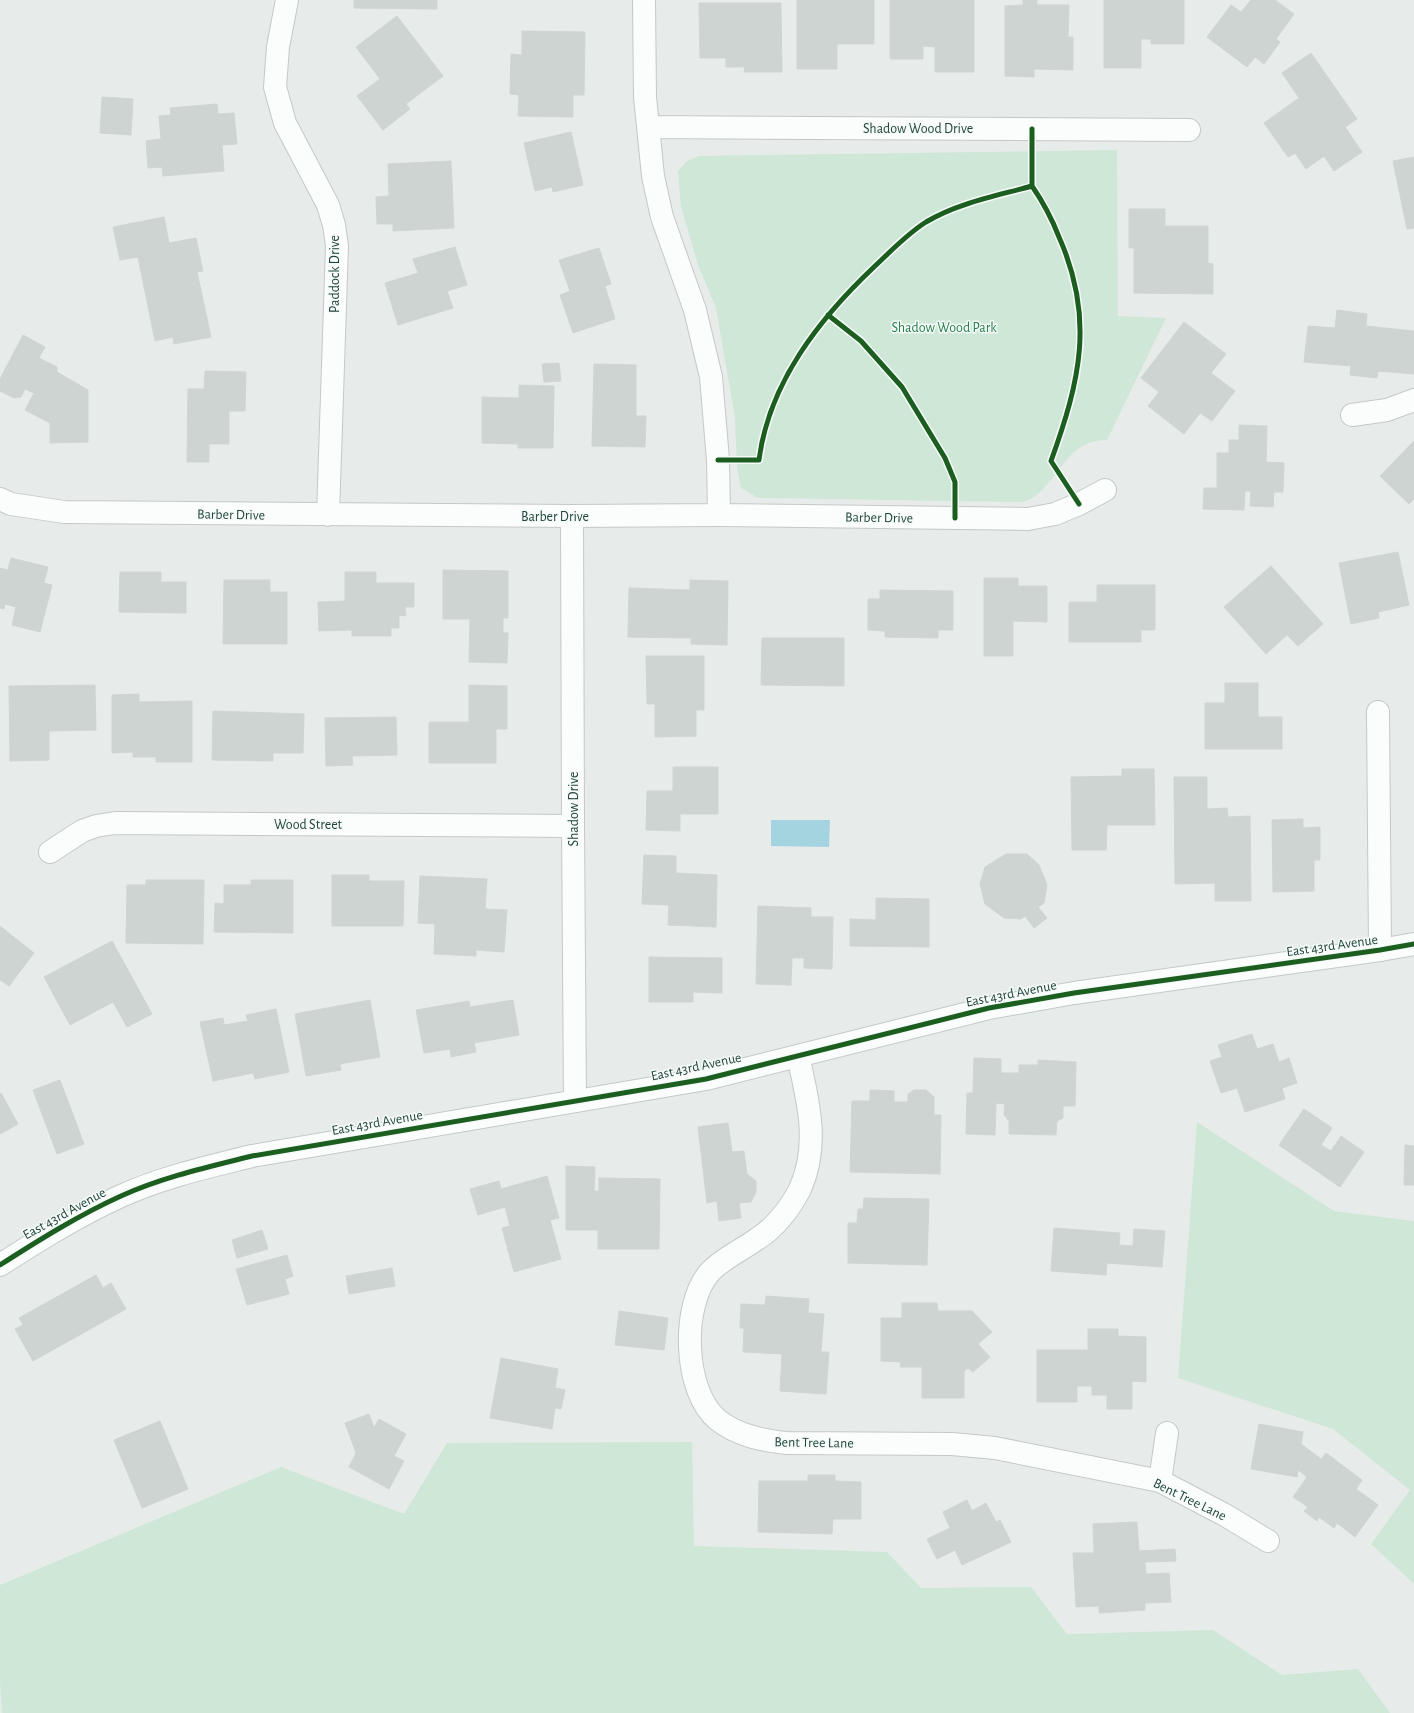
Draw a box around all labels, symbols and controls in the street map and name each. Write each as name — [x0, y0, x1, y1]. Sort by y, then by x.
street label: Shadow Wood Drive — [863, 122, 973, 136]
street label: Paddock Drive — [328, 235, 342, 313]
park label: Shadow Wood Park — [891, 321, 997, 335]
street label: Barber Drive — [197, 507, 265, 523]
street label: Barber Drive — [521, 510, 589, 524]
street label: Barber Drive — [845, 510, 913, 526]
street label: Shadow Drive — [567, 772, 581, 847]
street label: Wood Street — [274, 818, 343, 832]
street label: East 43rd Avenue — [1285, 933, 1379, 959]
street label: East 43rd Avenue — [965, 978, 1058, 1010]
street label: East 43rd Avenue — [650, 1051, 743, 1083]
street label: East 43rd Avenue — [331, 1108, 424, 1138]
street label: East 43rd Avenue — [21, 1185, 108, 1242]
street label: Bent Tree Lane — [774, 1435, 854, 1451]
street label: Bent Tree Lane — [1151, 1476, 1228, 1524]

